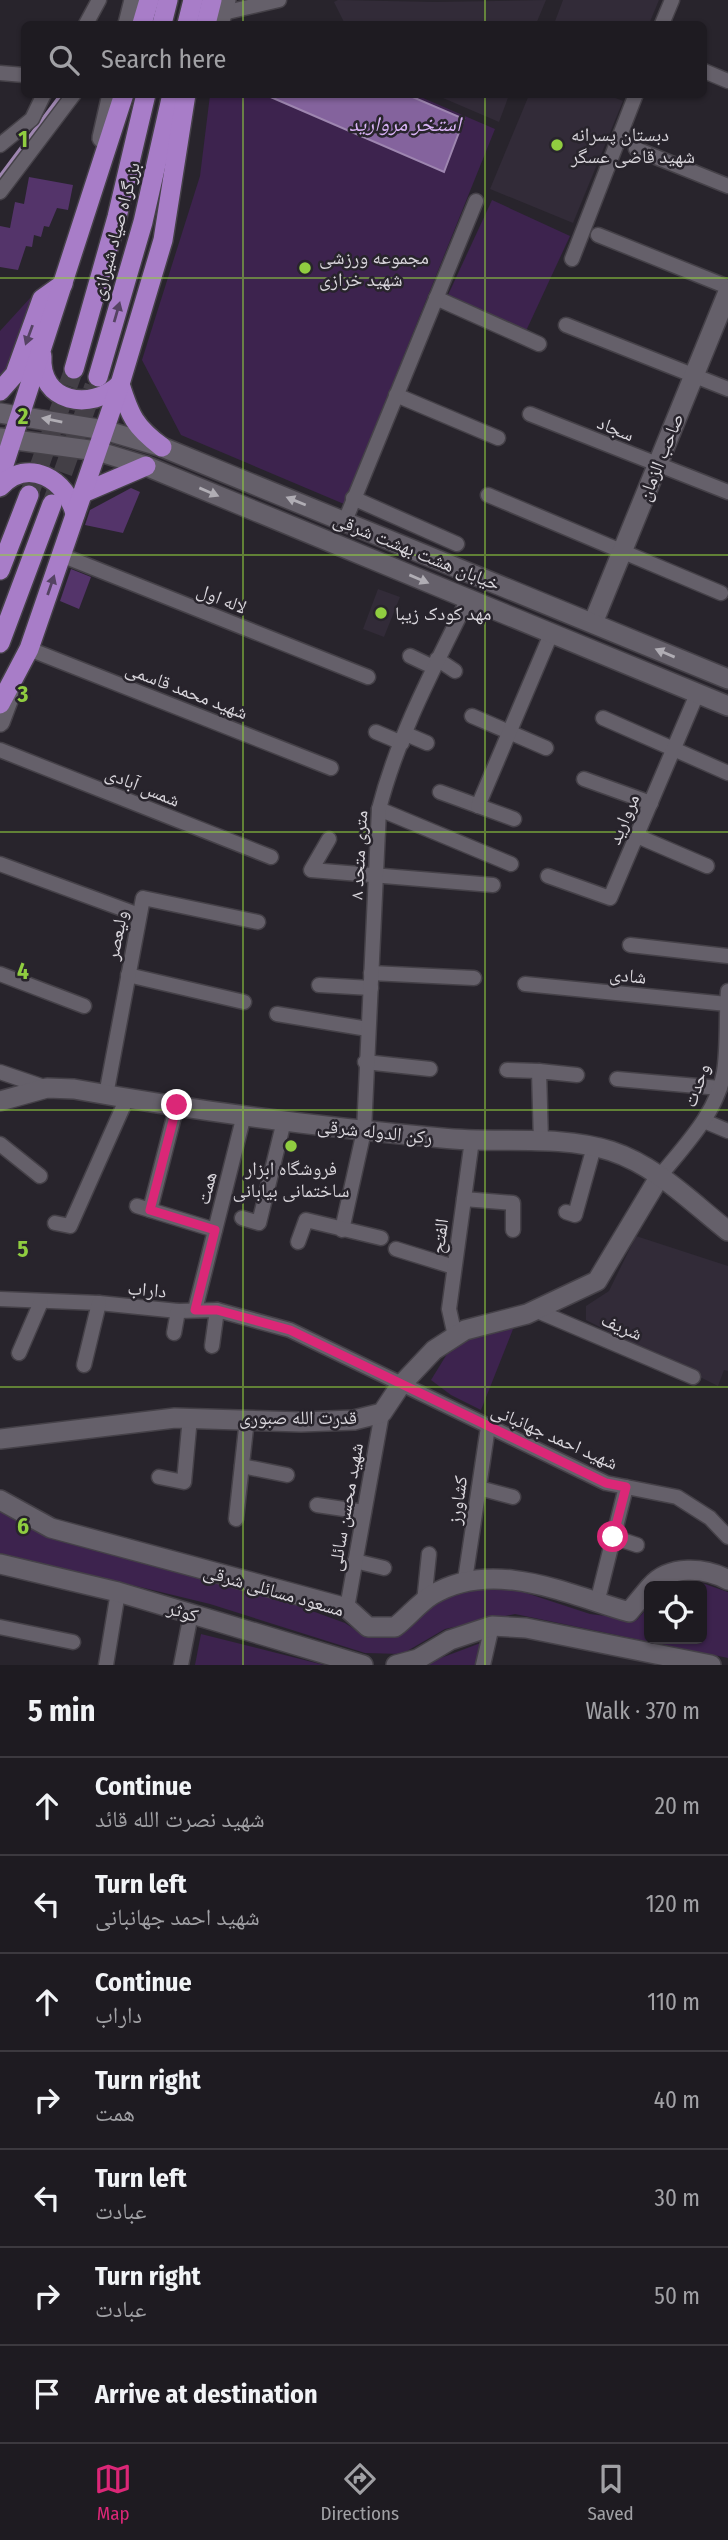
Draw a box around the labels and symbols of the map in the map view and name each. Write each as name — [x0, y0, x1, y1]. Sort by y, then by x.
water label: استخر مروارید — [349, 111, 463, 137]
place label: دبستان پسرانه شهید قاضی عسگر — [570, 123, 695, 168]
text: 1 — [18, 125, 28, 153]
marker: دبستان پسرانه شهید قاضی عسگر — [549, 137, 565, 153]
street label: بزرگراه صیاد شیرازی — [86, 160, 145, 303]
place label: مجموعه ورزشی شهید خرازی — [319, 246, 429, 291]
marker: مجموعه ورزشی شهید خرازی — [297, 260, 313, 276]
one-way arrow — [112, 301, 122, 322]
one-way arrow — [23, 324, 34, 345]
text: 2 — [17, 402, 29, 430]
street label: صاحب الزمان — [632, 410, 688, 504]
street label: سجاد — [594, 411, 638, 446]
one-way arrow — [41, 415, 63, 426]
one-way arrow — [199, 486, 219, 498]
one-way arrow — [285, 496, 306, 507]
street label: خیابان هشت بهشت شرقی — [330, 507, 504, 595]
one-way arrow — [409, 573, 429, 585]
one-way arrow — [46, 574, 57, 595]
street label: لاله اول — [194, 578, 250, 619]
place label: مهد کودک زیبا — [395, 602, 491, 625]
marker: مهد کودک زیبا — [373, 605, 389, 621]
one-way arrow — [655, 647, 675, 659]
street label: شهید محمد قاسمی — [123, 657, 251, 724]
text: 3 — [17, 680, 29, 708]
street label: شمس آبادی — [102, 761, 183, 812]
street label: مروارید — [603, 790, 644, 848]
street label: ۸ متری متحد — [345, 810, 372, 900]
street label: ولیعصر — [100, 908, 133, 963]
text: 4 — [17, 957, 29, 985]
street label: شادی — [608, 962, 648, 989]
street label: وحدت — [678, 1060, 715, 1110]
route end — [161, 1089, 192, 1120]
street label: رکن الدوله شرقی — [316, 1114, 434, 1149]
marker: فروشگاه ابزار ساختمانی بیابانی — [283, 1138, 299, 1154]
place label: فروشگاه ابزار ساختمانی بیابانی — [233, 1157, 349, 1202]
street label: همت — [191, 1169, 222, 1207]
street label: الفتح — [426, 1217, 454, 1255]
text: 5 — [17, 1235, 29, 1263]
street label: داراب — [127, 1276, 167, 1303]
street label: شریف — [598, 1308, 646, 1345]
street label: شهید احمد جهانبانی — [488, 1398, 622, 1475]
street label: قدرت الله صبوری — [239, 1406, 357, 1429]
street label: شهید محسن سائلی — [323, 1441, 368, 1573]
street label: کشاورز — [443, 1474, 472, 1527]
text: 6 — [17, 1512, 29, 1540]
route start — [597, 1521, 628, 1552]
street label: مسعود مسائلی شرقی — [201, 1559, 347, 1622]
street label: کوثر — [164, 1596, 201, 1627]

